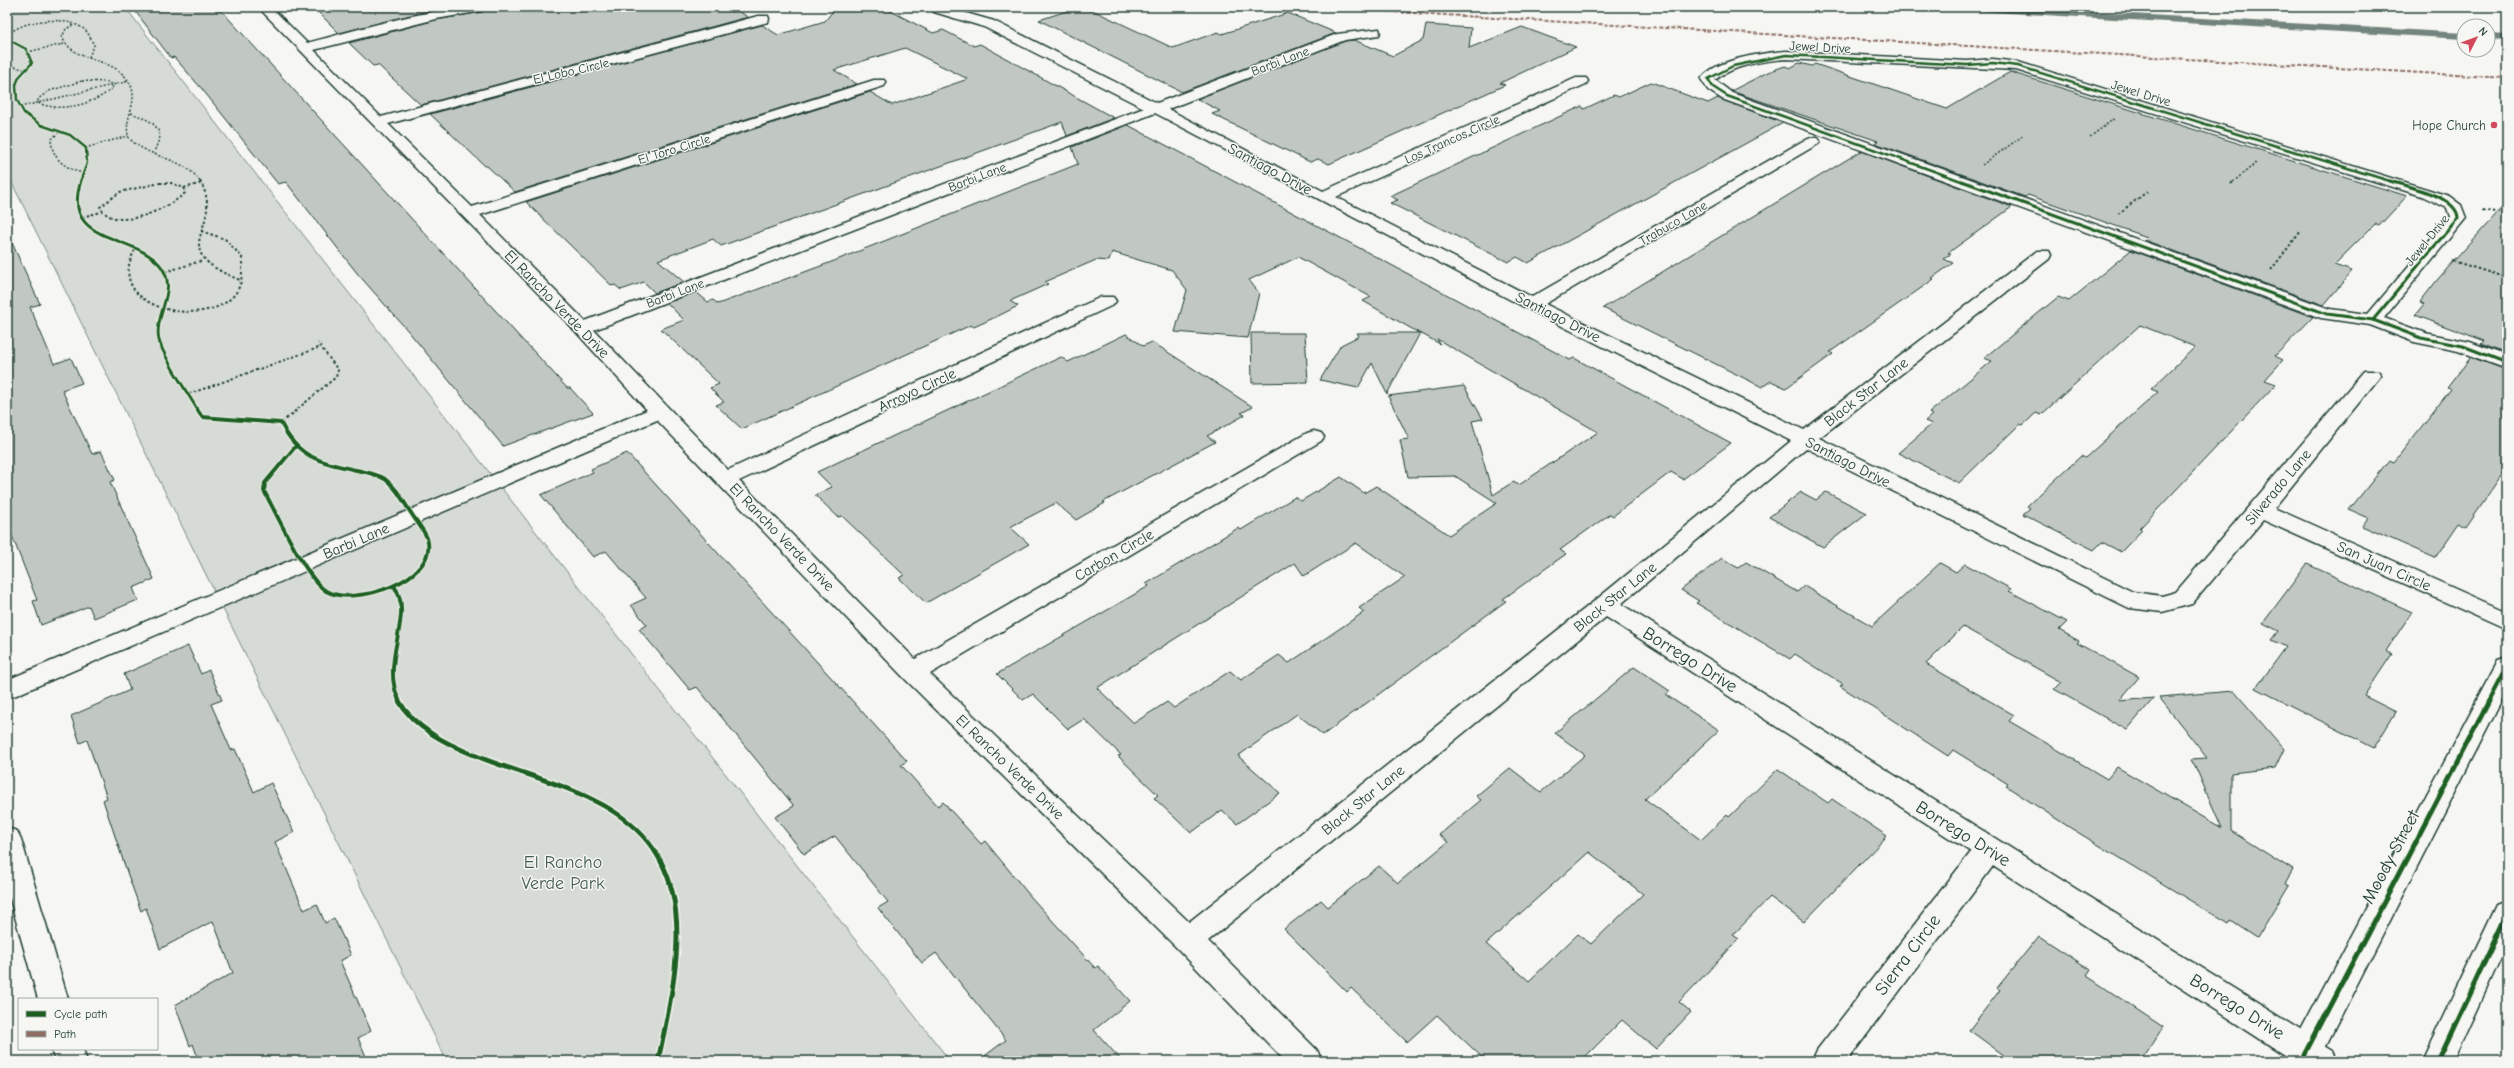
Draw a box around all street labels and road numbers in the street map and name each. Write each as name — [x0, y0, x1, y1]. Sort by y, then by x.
street label: Jewel Drive — [1789, 38, 1852, 56]
street label: Barbi Lane — [1249, 43, 1312, 79]
street label: El Lobo Circle — [531, 55, 611, 87]
street label: Jewel Drive — [2109, 77, 2173, 109]
street label: Los Trancos Circle — [1402, 111, 1502, 167]
street label: El Toro Circle — [636, 131, 712, 167]
street label: Santiago Drive — [1225, 139, 1316, 199]
street label: Barbi Lane — [946, 159, 1009, 195]
street label: Trabuco Lane — [1636, 197, 1710, 249]
street label: Jewel Drive — [2402, 211, 2453, 269]
street label: El Rancho Verde Drive — [501, 246, 614, 362]
street label: Barbi Lane — [644, 275, 707, 311]
street label: Santiago Drive — [1513, 288, 1604, 346]
street label: Black Star Lane — [1820, 353, 1912, 430]
street label: Arroyo Circle — [875, 364, 959, 416]
street label: Santiago Drive — [1803, 433, 1894, 491]
street label: Silverado Lane — [2241, 445, 2315, 529]
street label: El Rancho Verde Drive — [726, 479, 839, 595]
street label: Barbi Lane — [320, 519, 392, 563]
street label: Carbon Circle — [1071, 525, 1157, 585]
street label: San Juan Circle — [2334, 537, 2434, 595]
street label: Black Star Lane — [1570, 558, 1660, 636]
street label: Borrego Drive — [1639, 623, 1741, 697]
street label: El Rancho Verde Drive — [952, 711, 1068, 824]
street label: Black Star Lane — [1318, 761, 1408, 839]
street label: Borrego Drive — [1912, 797, 2014, 871]
street label: Moody Street — [2358, 806, 2425, 907]
street label: Sierra Circle — [1871, 910, 1945, 1000]
street label: Borrego Drive — [2186, 970, 2288, 1044]

